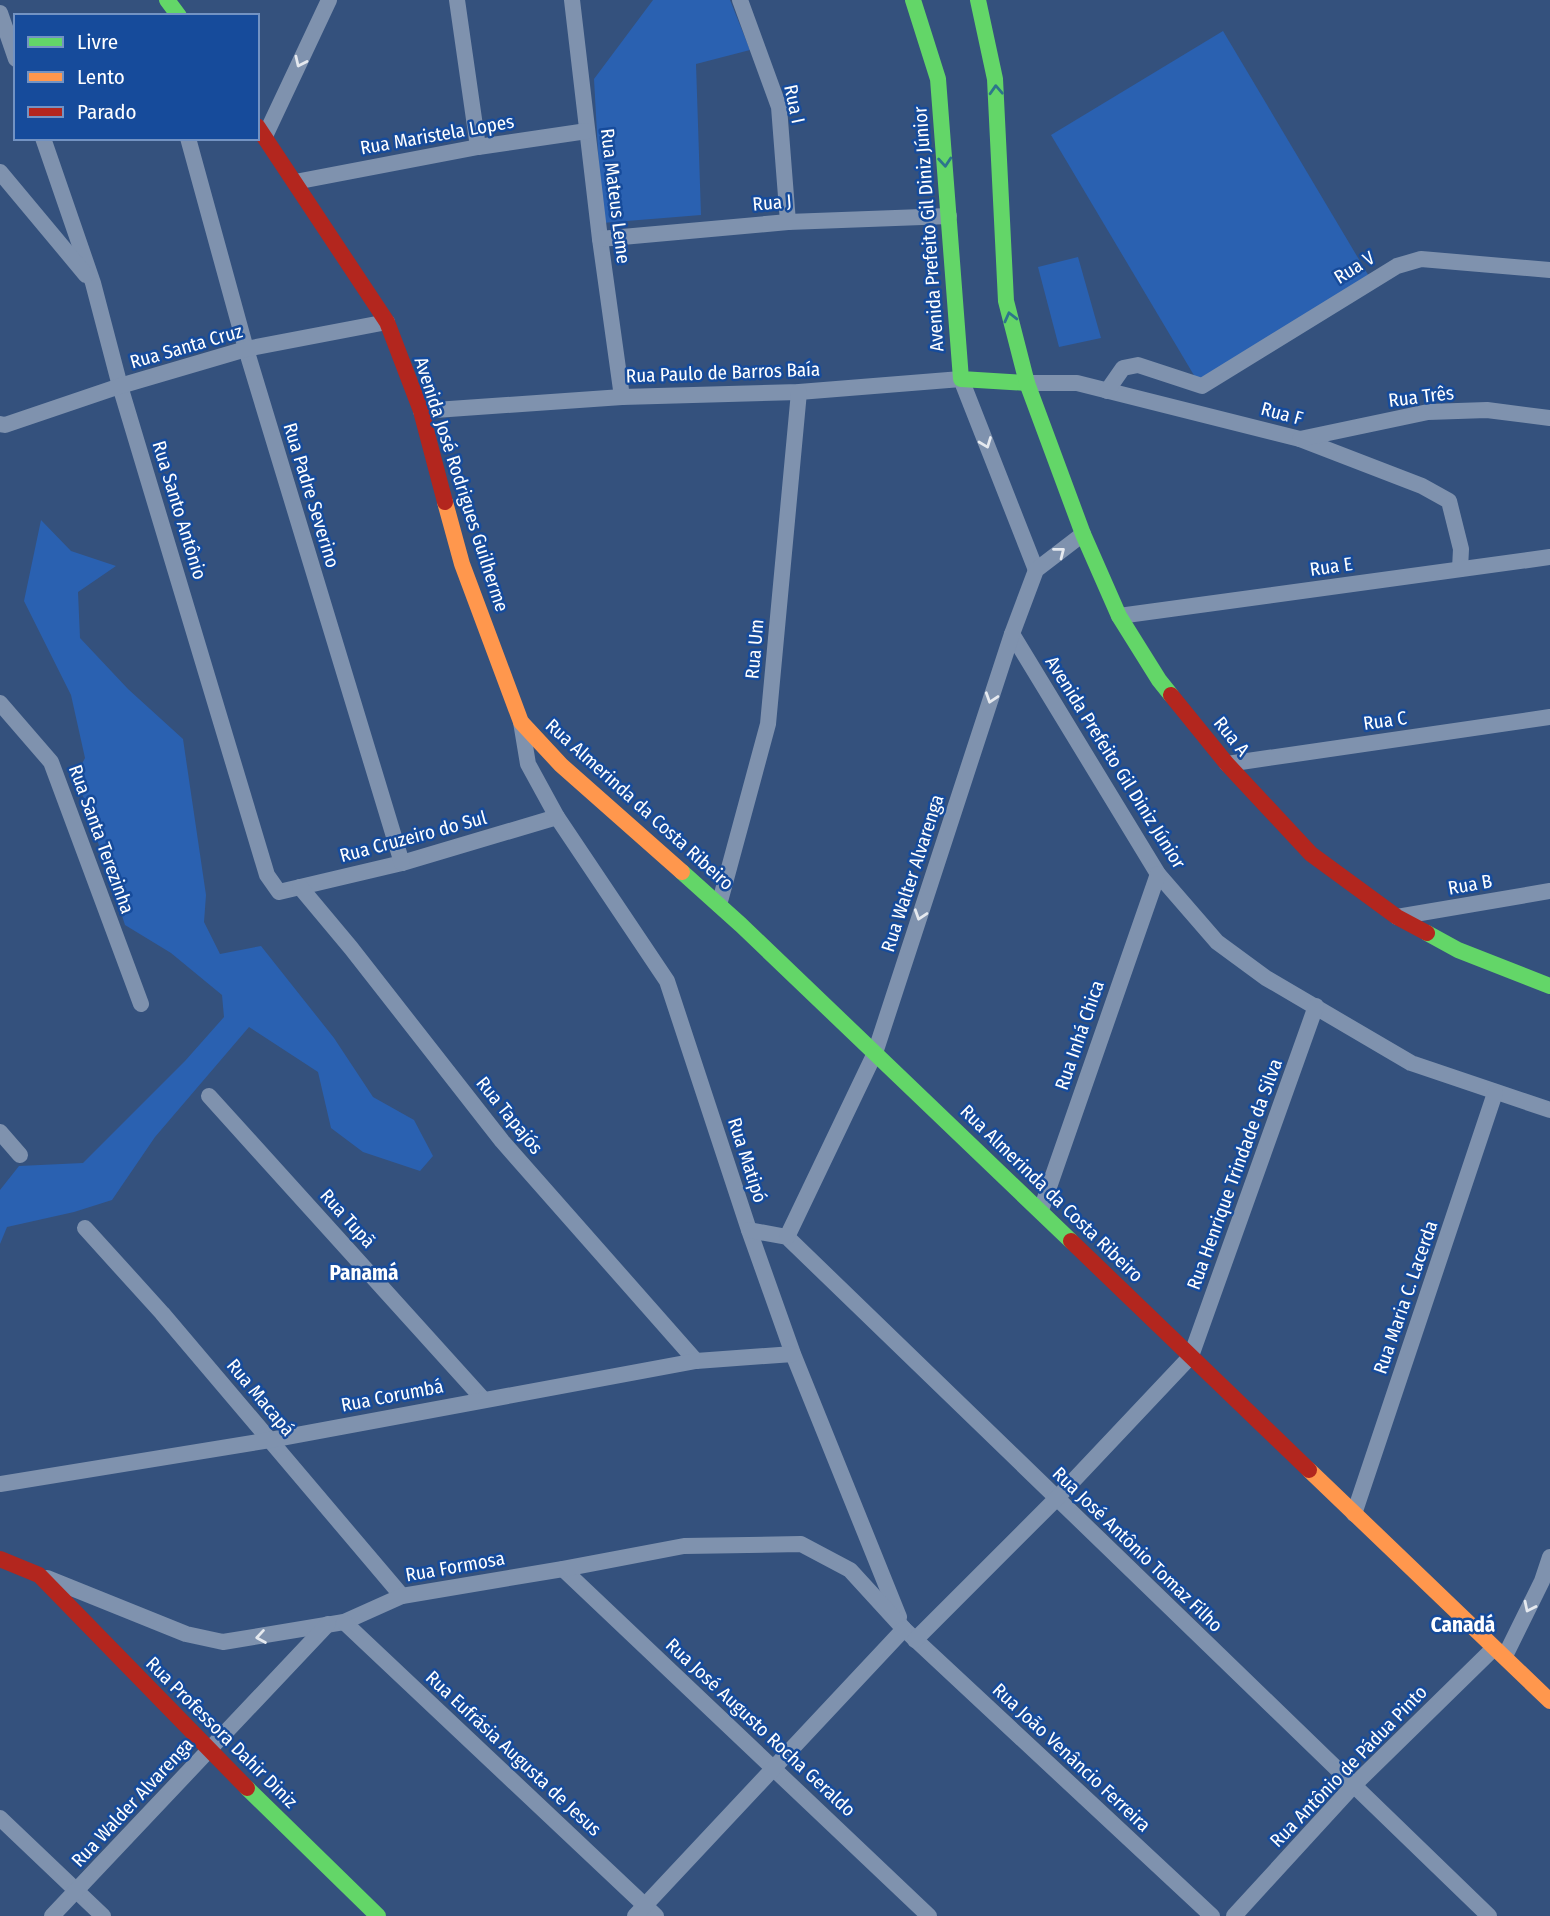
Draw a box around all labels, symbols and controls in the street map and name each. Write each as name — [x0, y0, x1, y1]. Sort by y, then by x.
legend — [14, 14, 259, 140]
text: Livre — [77, 29, 118, 55]
one-way arrow — [294, 55, 308, 67]
text: Lento — [77, 64, 125, 90]
street label: Rua I — [779, 83, 810, 126]
one-way arrow — [988, 84, 1003, 95]
text: Parado — [77, 99, 136, 125]
street label: Avenida Prefeito Gil Diniz Júnior — [908, 105, 949, 352]
street label: Rua Maristela Lopes — [358, 110, 516, 159]
street label: Rua Mateus Leme — [596, 127, 635, 265]
one-way arrow — [937, 157, 952, 168]
street label: Rua J — [751, 189, 793, 216]
street label: Rua V — [1330, 246, 1379, 289]
one-way arrow — [1004, 311, 1018, 323]
street label: Rua Santa Cruz — [127, 319, 246, 374]
street label: Avenida José Rodrigues Guilherme — [409, 354, 514, 615]
street label: Rua Paulo de Barros Baía — [625, 358, 821, 387]
street label: Rua Três — [1387, 381, 1455, 412]
street label: Rua F — [1258, 397, 1305, 430]
street label: Rua Padre Severino — [279, 420, 345, 570]
one-way arrow — [978, 436, 992, 448]
street label: Rua Santo Antônio — [147, 438, 212, 582]
one-way arrow — [1052, 547, 1064, 560]
street label: Rua E — [1308, 552, 1354, 581]
street label: Rua Um — [740, 618, 769, 680]
street label: Avenida Prefeito Gil Diniz Júnior — [1041, 652, 1191, 873]
one-way arrow — [985, 692, 999, 704]
street label: Rua C — [1362, 706, 1409, 735]
street label: Rua A — [1209, 712, 1254, 761]
street label: Rua Almerinda da Costa Ribeiro — [541, 714, 738, 895]
street label: Rua Santa Terezinha — [64, 762, 139, 917]
street label: Rua Walter Alvarenga — [876, 792, 949, 955]
street label: Rua Cruzeiro do Sul — [337, 806, 489, 867]
street label: Rua B — [1446, 869, 1494, 900]
one-way arrow — [914, 908, 929, 920]
street label: Rua Inhá Chica — [1050, 977, 1109, 1093]
street label: Rua Henrique Trindade da Silva — [1182, 1056, 1287, 1293]
street label: Rua Tapajós — [471, 1072, 548, 1159]
street label: Rua Almerinda da Costa Ribeiro — [955, 1100, 1148, 1287]
street label: Rua Matipó — [723, 1115, 772, 1206]
street label: Rua Tupã — [315, 1184, 380, 1253]
street label: Rua Maria C. Lacerda — [1368, 1218, 1442, 1377]
district label: Panamá — [330, 1260, 398, 1286]
street label: Rua Macapá — [222, 1354, 299, 1440]
street label: Rua Corumbá — [339, 1374, 445, 1417]
street label: Rua José Antônio Tomaz Filho — [1048, 1462, 1227, 1637]
street label: Rua Formosa — [404, 1546, 506, 1587]
one-way arrow — [1524, 1600, 1538, 1612]
district label: Canadá — [1431, 1612, 1495, 1638]
one-way arrow — [255, 1629, 267, 1644]
street label: Rua José Augusto Rocha Geraldo — [661, 1633, 860, 1821]
street label: Rua Professora Dahir Diniz — [141, 1652, 303, 1813]
street label: Rua Eufrásia Augusta de Jesus — [421, 1666, 606, 1841]
street label: Rua João Venâncio Ferreira — [988, 1678, 1155, 1837]
street label: Rua Antônio de Pádua Pinto — [1265, 1681, 1432, 1852]
street label: Rua Walder Alvarenga — [67, 1733, 198, 1872]

